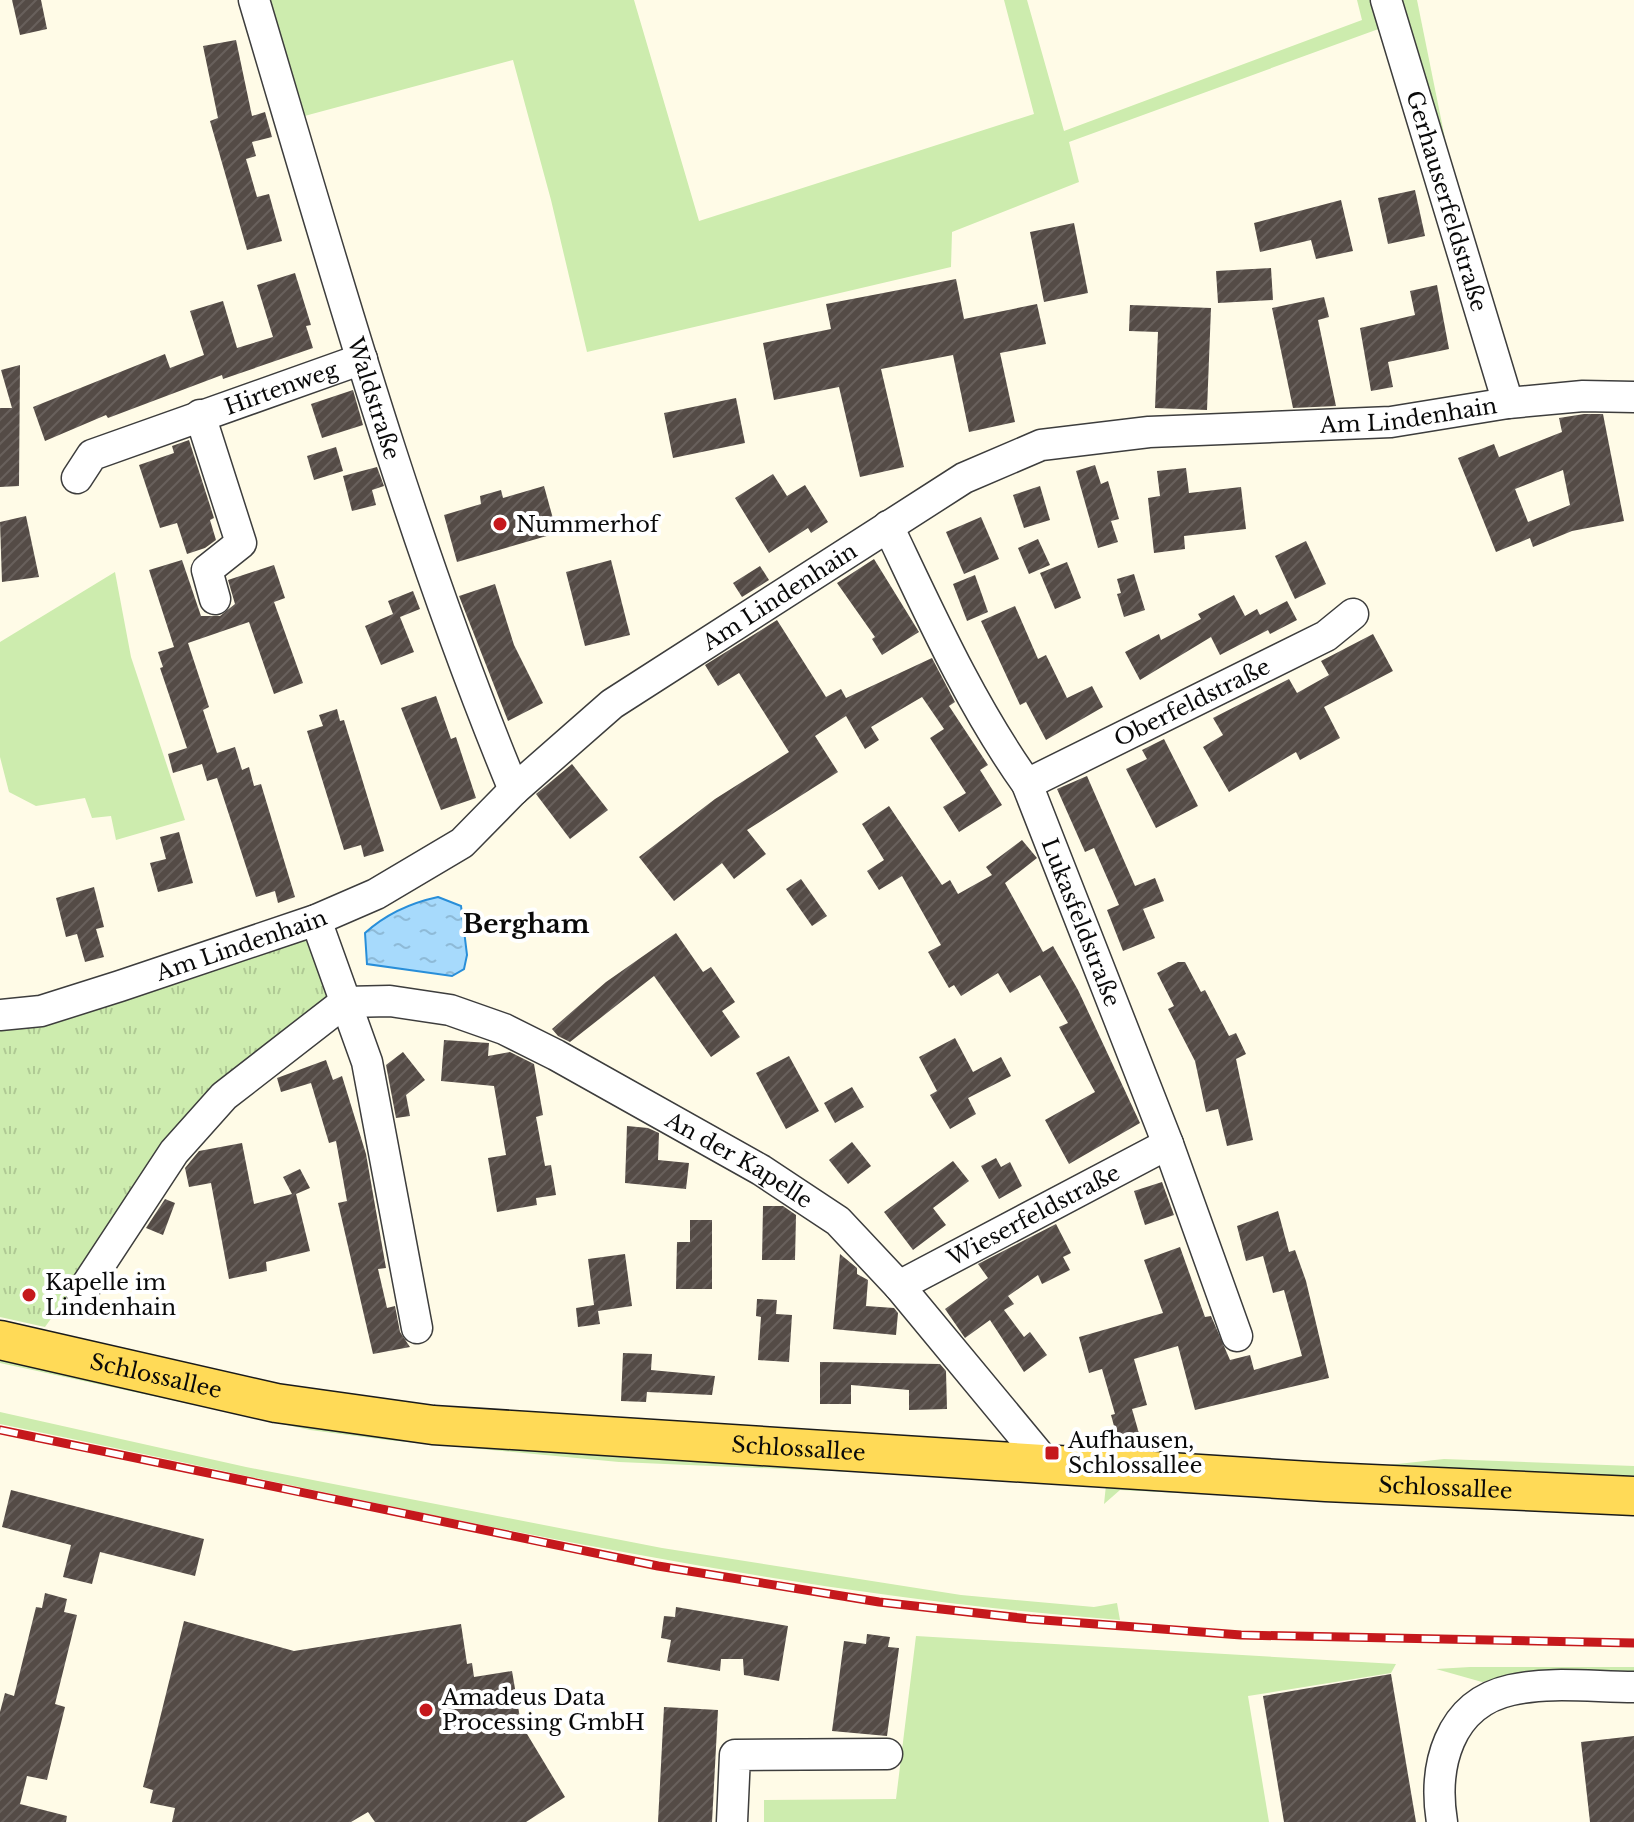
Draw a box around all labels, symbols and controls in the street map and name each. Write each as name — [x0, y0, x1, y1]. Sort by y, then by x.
street label: Gerhauserfeldstraße — [1400, 87, 1493, 315]
street label: Waldstraße — [341, 333, 406, 463]
street label: Hirtenweg — [221, 355, 342, 421]
street label: Am Lindenhain — [1318, 392, 1499, 439]
place label: Nummerhof — [516, 511, 662, 538]
marker: Nummerhof — [491, 515, 509, 533]
street label: Am Lindenhain — [697, 537, 862, 657]
street label: Oberfeldstraße — [1110, 653, 1274, 753]
street label: Lukasfeldstraße — [1036, 834, 1126, 1011]
street label: Am Lindenhain — [152, 904, 331, 987]
district label: Bergham — [463, 908, 590, 940]
street label: An der Kapelle — [660, 1106, 817, 1214]
street label: Wieserfeldstraße — [942, 1159, 1124, 1272]
place label: Kapelle im Lindenhain — [45, 1269, 176, 1321]
marker: Kapelle im Lindenhain — [20, 1286, 38, 1304]
street label: Schlossallee — [87, 1348, 224, 1404]
place label: Aufhausen, Schlossallee — [1067, 1427, 1202, 1479]
street label: Schlossallee — [731, 1431, 867, 1467]
marker: Aufhausen, Schlossallee — [1043, 1444, 1061, 1462]
street label: Schlossallee — [1378, 1471, 1513, 1504]
place label: Amadeus Data Processing GmbH — [441, 1684, 645, 1736]
marker: Amadeus Data Processing GmbH — [417, 1701, 435, 1719]

